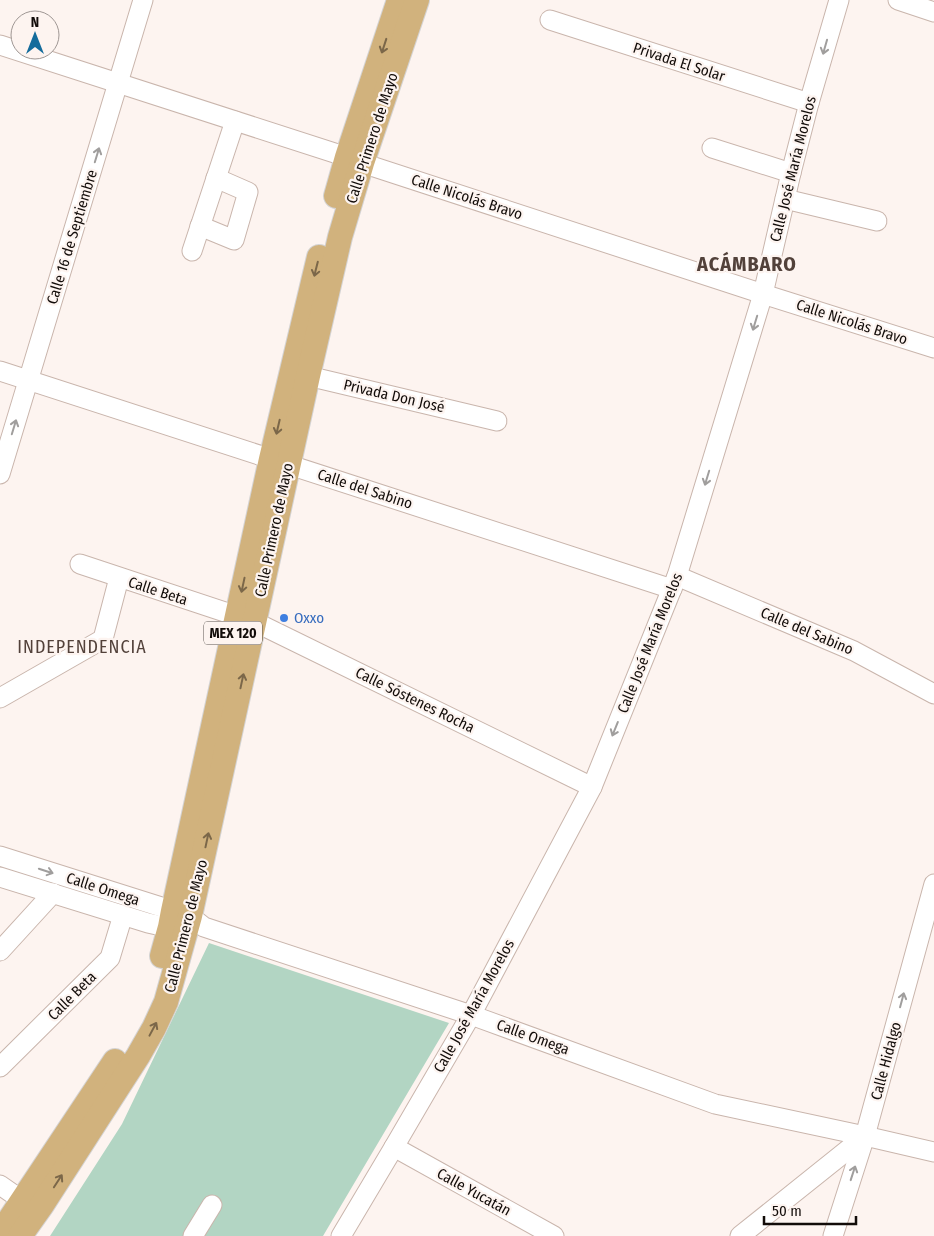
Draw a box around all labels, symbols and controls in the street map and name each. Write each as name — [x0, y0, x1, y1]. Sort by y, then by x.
north arrow — [10, 10, 60, 60]
text: N — [31, 14, 39, 31]
one-way arrow — [378, 38, 388, 54]
one-way arrow — [820, 38, 829, 54]
street label: Privada El Solar — [631, 39, 728, 86]
street label: Calle Primero de Mayo — [342, 70, 402, 206]
street label: Calle José María Morelos — [766, 94, 820, 244]
one-way arrow — [93, 147, 103, 163]
street label: Calle 16 de Septiembre — [43, 167, 101, 307]
street label: Calle Nicolás Bravo — [409, 171, 525, 224]
district label: ACÁMBARO — [696, 251, 797, 276]
one-way arrow — [311, 260, 320, 276]
street label: Calle Nicolás Bravo — [794, 296, 910, 349]
one-way arrow — [749, 314, 759, 330]
street label: Privada Don José — [342, 376, 446, 416]
one-way arrow — [273, 418, 282, 434]
one-way arrow — [10, 420, 20, 436]
street label: Calle Primero de Mayo — [251, 461, 297, 599]
street label: Calle del Sabino — [315, 465, 415, 513]
one-way arrow — [701, 470, 711, 486]
street label: Calle José María Morelos — [614, 570, 686, 716]
street label: Calle Beta — [126, 573, 190, 609]
one-way arrow — [238, 577, 247, 593]
street label: Calle del Sabino — [758, 603, 856, 659]
place label: Oxxo — [294, 609, 324, 627]
marker: Oxxo — [278, 612, 290, 624]
road number: MEX 120 — [204, 622, 262, 644]
district label: INDEPENDENCIA — [17, 636, 147, 658]
street label: Calle Sóstenes Rocha — [353, 663, 477, 737]
one-way arrow — [238, 673, 247, 689]
one-way arrow — [610, 721, 620, 736]
one-way arrow — [203, 832, 212, 848]
street label: Calle Primero de Mayo — [161, 858, 211, 994]
one-way arrow — [38, 866, 54, 876]
street label: Calle Omega — [64, 869, 142, 909]
street label: Calle José María Morelos — [430, 936, 518, 1076]
street label: Calle Beta — [44, 968, 100, 1024]
one-way arrow — [898, 992, 908, 1008]
street label: Calle Omega — [494, 1016, 572, 1058]
street label: Calle Hidalgo — [867, 1020, 905, 1102]
one-way arrow — [149, 1022, 158, 1037]
street label: Calle Yucatán — [434, 1164, 514, 1220]
one-way arrow — [849, 1166, 858, 1181]
one-way arrow — [53, 1175, 63, 1189]
scale bar — [764, 1194, 856, 1226]
text: 50 m — [772, 1202, 802, 1220]

